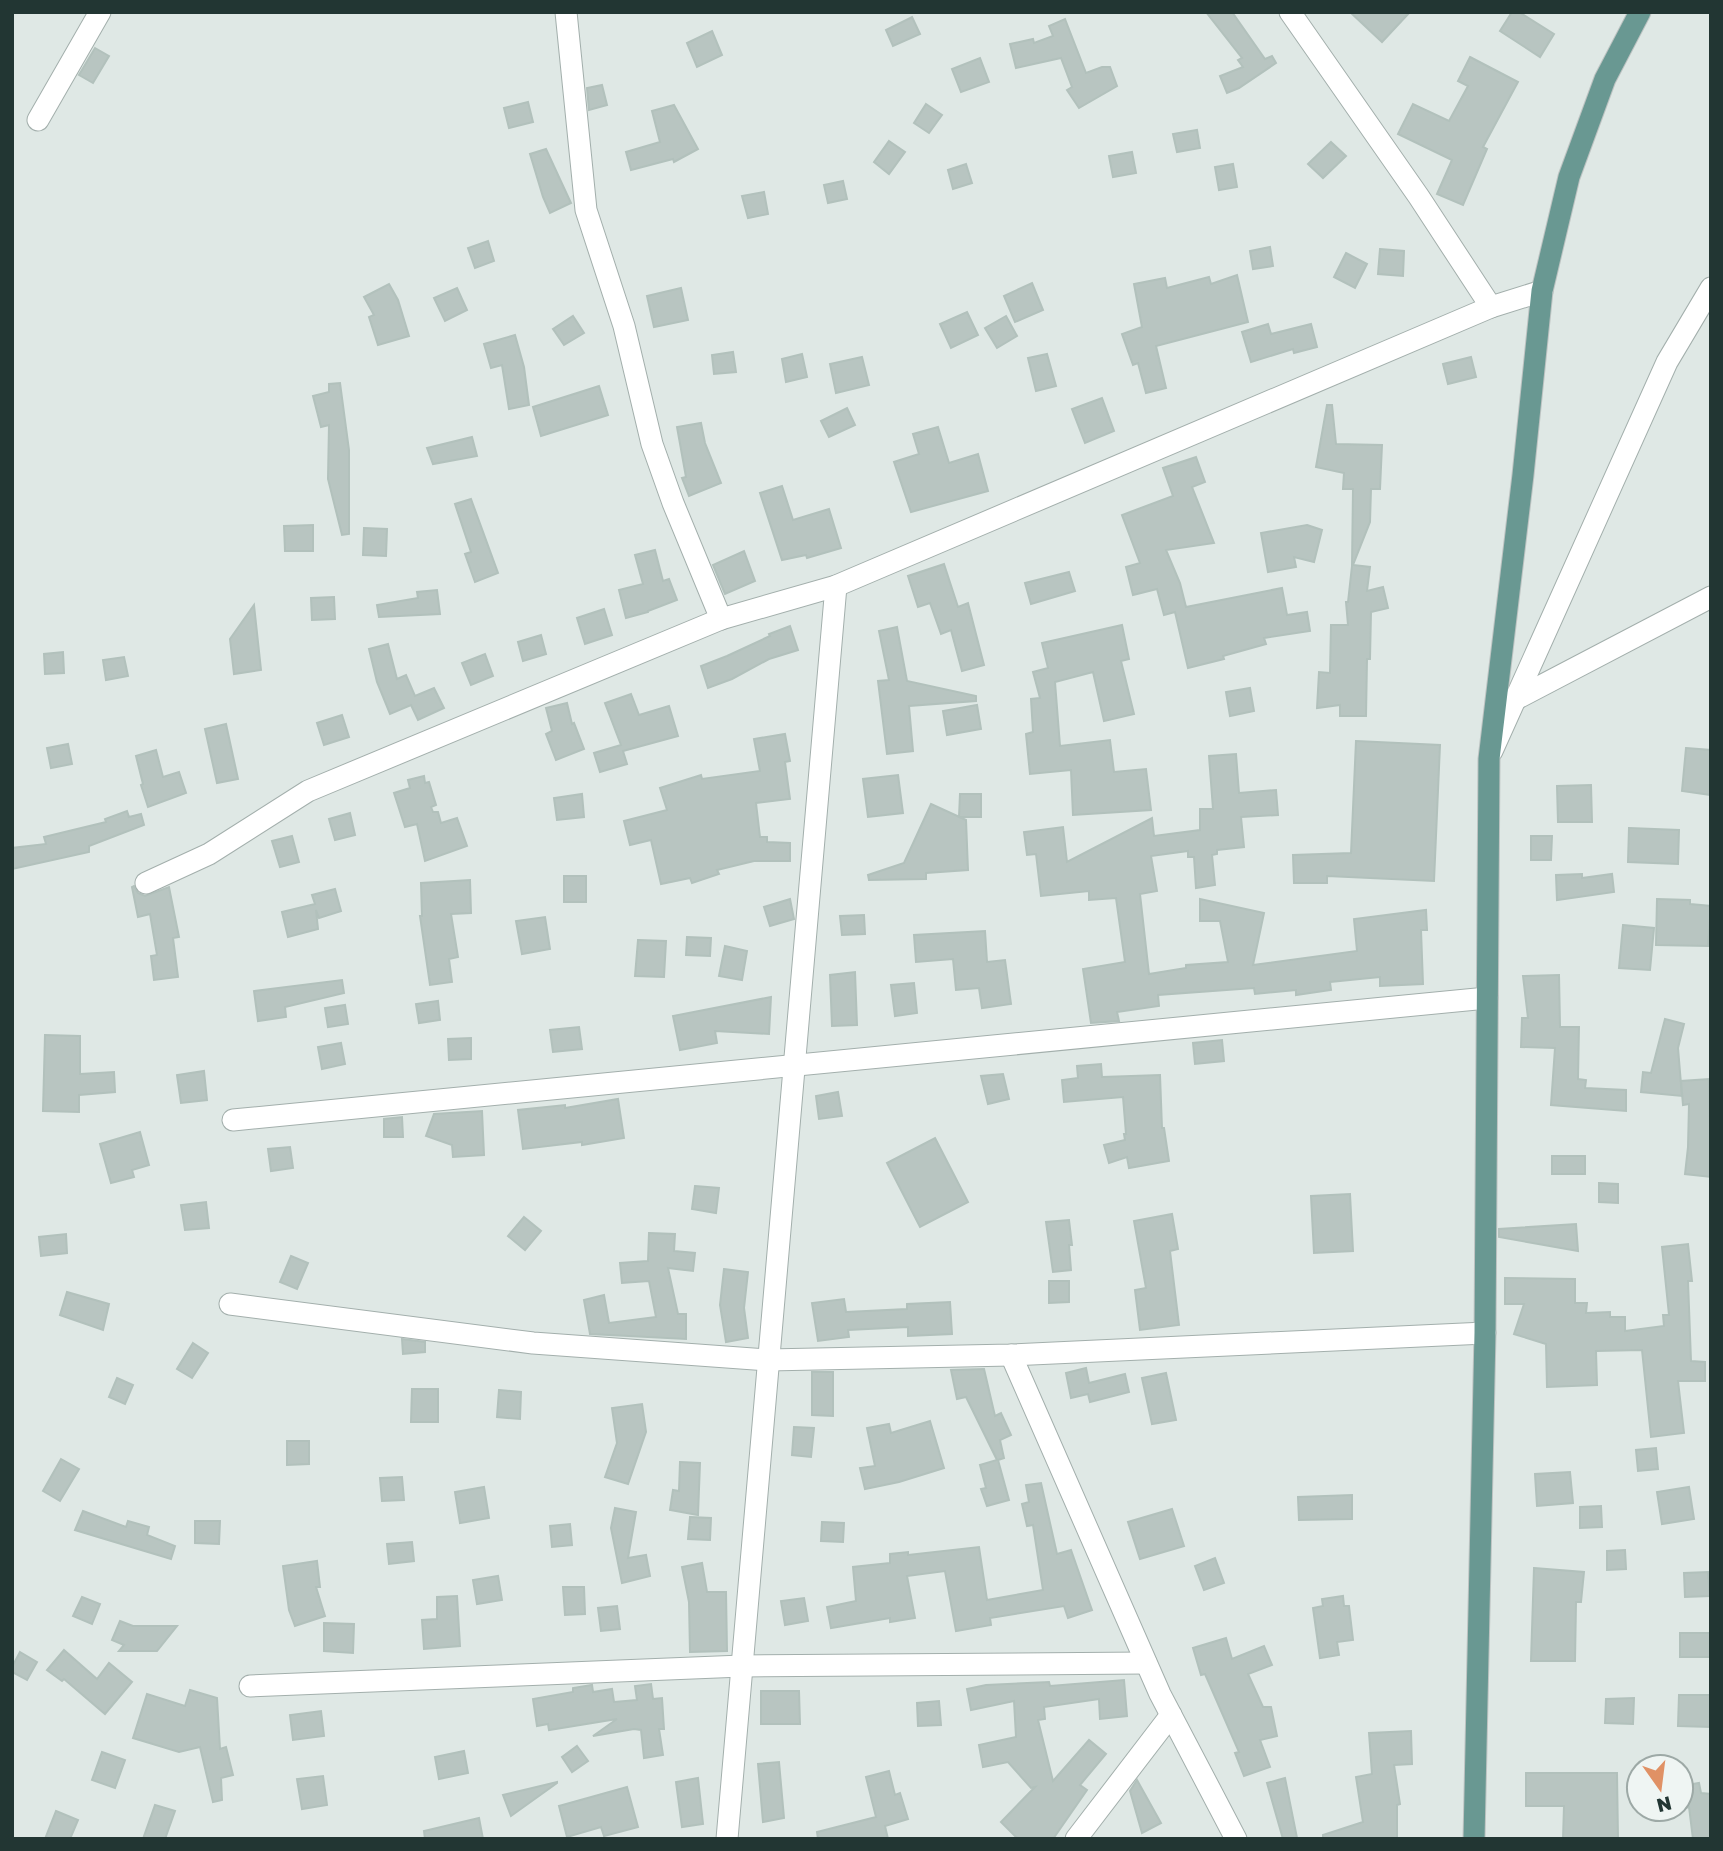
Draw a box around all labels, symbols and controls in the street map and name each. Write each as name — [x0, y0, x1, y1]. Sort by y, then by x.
north arrow — [1625, 1753, 1695, 1823]
text: N — [1654, 1792, 1674, 1818]

